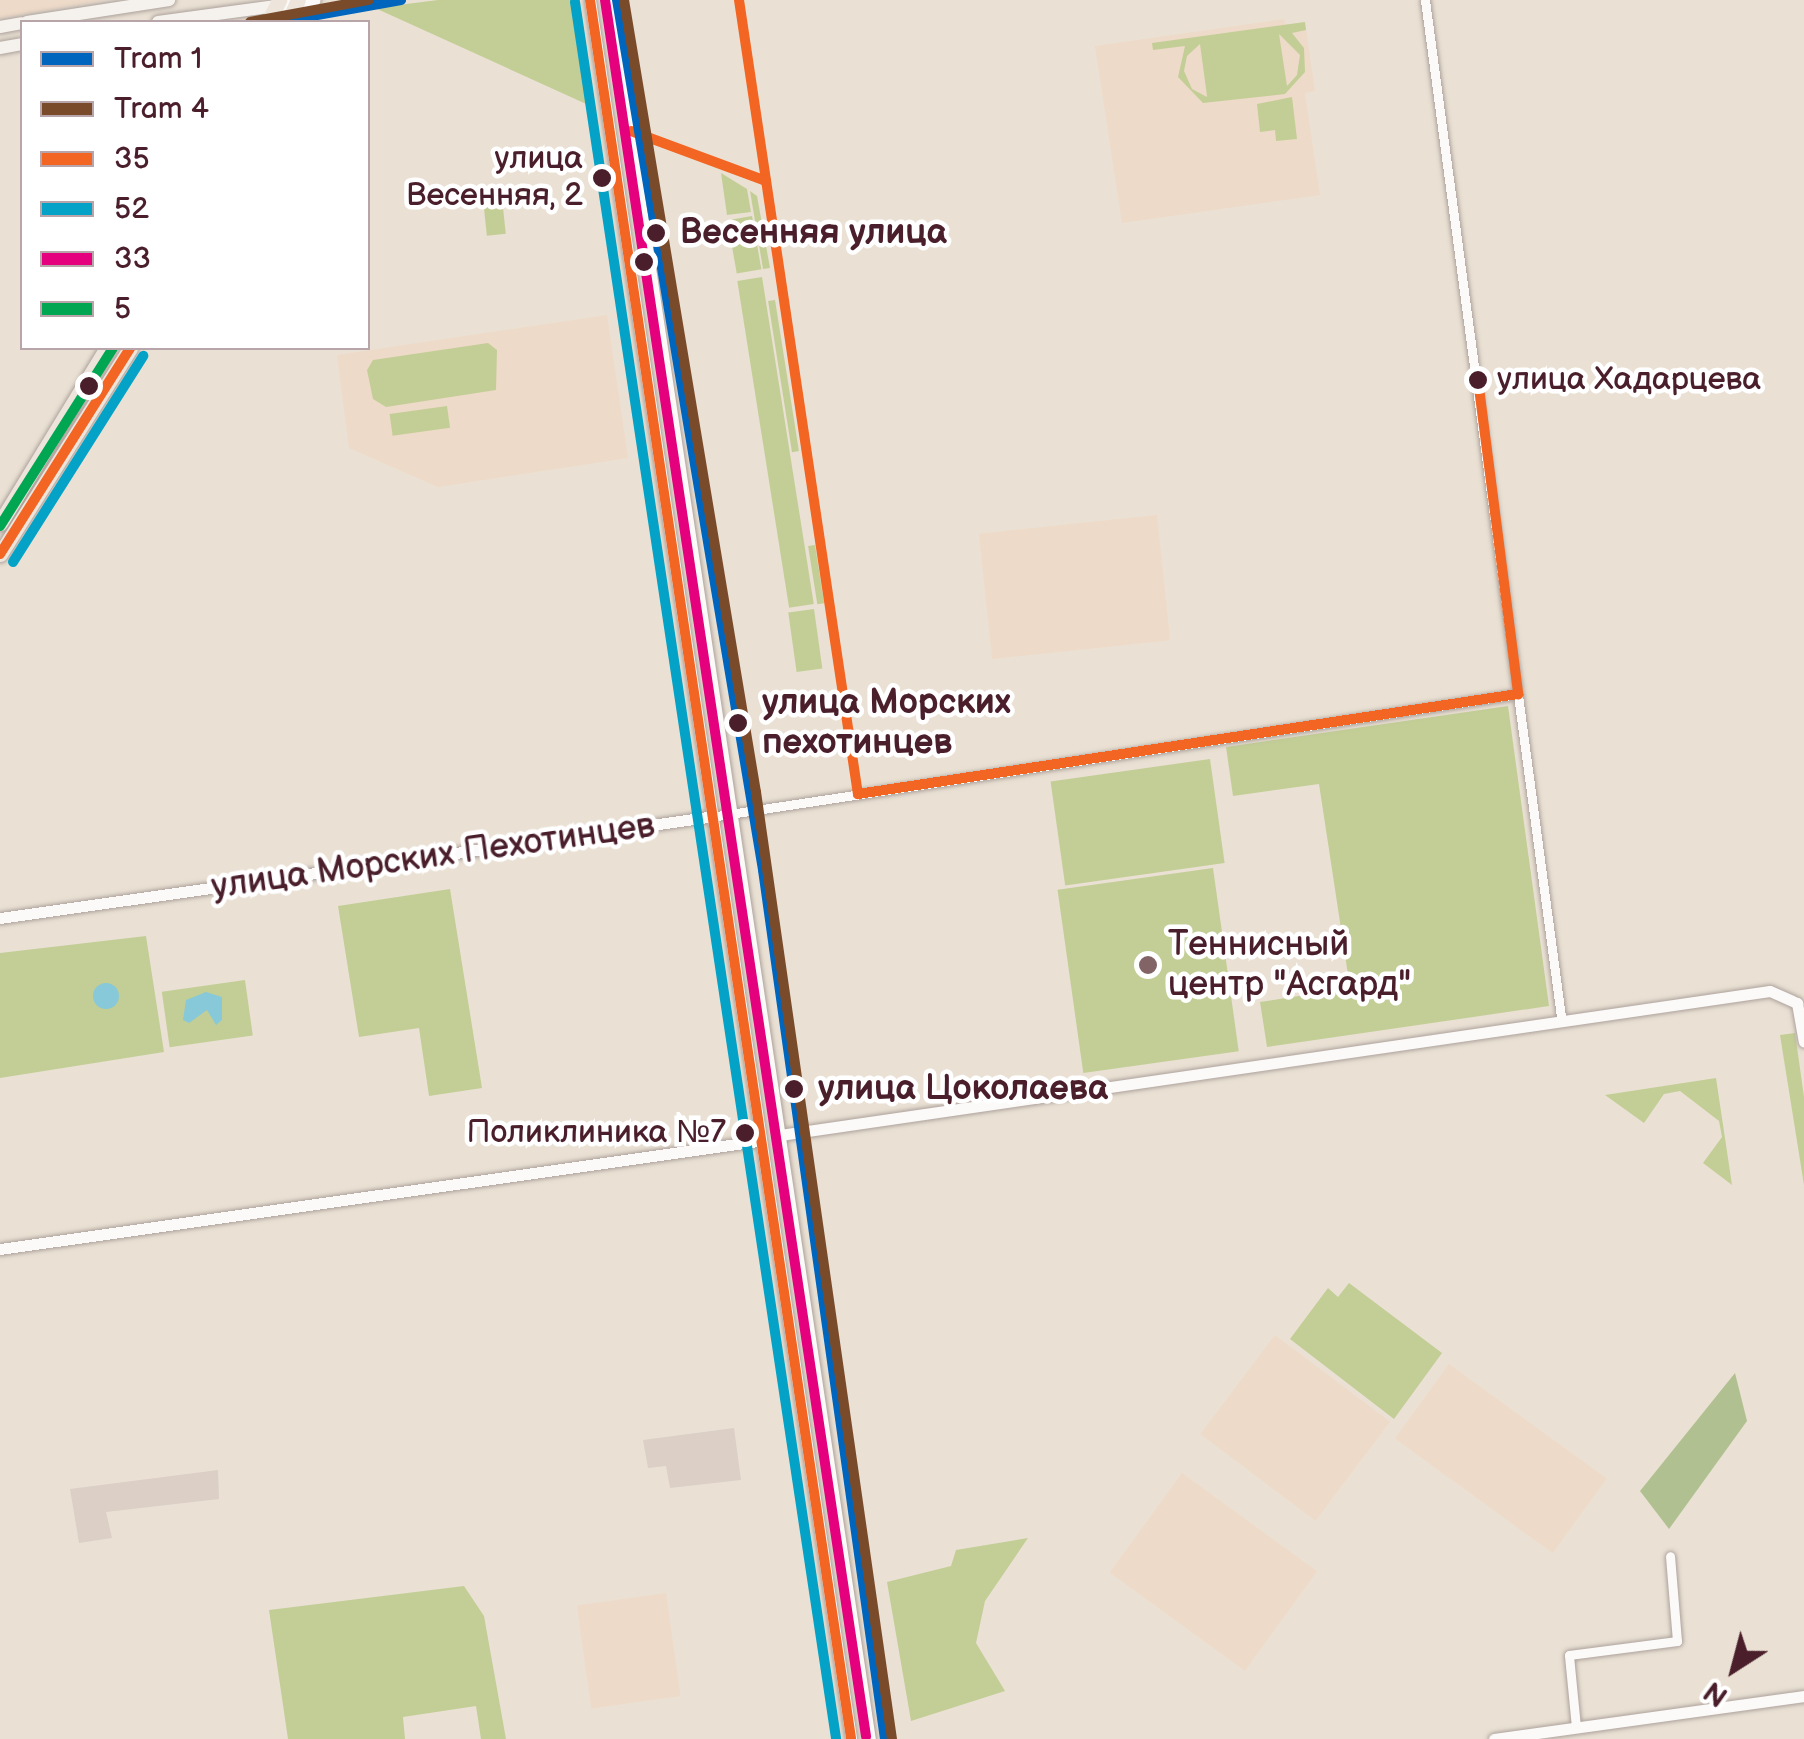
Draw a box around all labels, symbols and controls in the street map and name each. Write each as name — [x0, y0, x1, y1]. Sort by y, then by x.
legend — [20, 20, 370, 350]
text: Tram 1 — [114, 41, 202, 77]
text: Tram 4 — [114, 91, 209, 127]
text: 35 — [114, 141, 150, 177]
place label: улица Весенняя, 2 — [406, 141, 583, 216]
marker: улица Весенняя, 2 — [592, 168, 612, 188]
text: 52 — [114, 191, 149, 227]
place label: Весенняя улица — [680, 212, 947, 254]
marker: Весенняя улица — [641, 218, 671, 248]
text: 33 — [114, 241, 151, 277]
unlabelled marker — [634, 252, 654, 272]
text: 5 — [114, 291, 131, 327]
place label: улица Хадарцева — [1497, 361, 1761, 399]
marker: улица Хадарцева — [1468, 370, 1488, 390]
unlabelled marker — [79, 376, 99, 396]
place label: улица Морских пехотинцев — [762, 682, 1011, 764]
marker: улица Морских пехотинцев — [723, 708, 753, 738]
street label: улица Морских Пехотинцев — [209, 805, 657, 909]
place label: Теннисный центр "Асгард" — [1168, 924, 1411, 1006]
marker: Теннисный центр "Асгард" — [1137, 954, 1159, 976]
place label: улица Цоколаева — [818, 1068, 1108, 1110]
marker: улица Цоколаева — [779, 1074, 809, 1104]
place label: Поликлиника №7 — [467, 1114, 726, 1152]
marker: Поликлиника №7 — [735, 1123, 755, 1143]
north arrow — [1684, 1619, 1784, 1719]
text: N — [1698, 1674, 1734, 1713]

